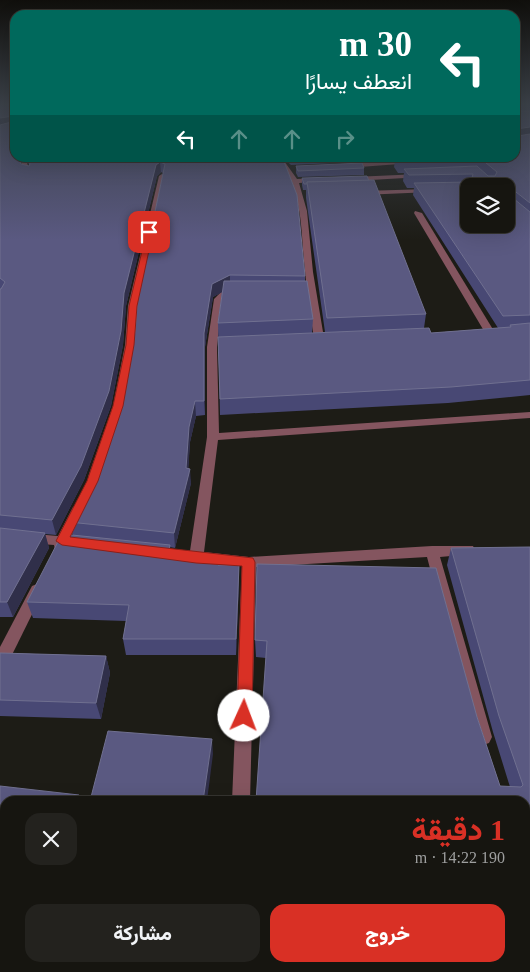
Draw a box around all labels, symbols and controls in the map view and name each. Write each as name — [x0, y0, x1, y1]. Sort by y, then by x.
text: 30 m — [339, 25, 412, 64]
icon: left — [430, 30, 495, 95]
text: انعطف يسارًا — [305, 69, 412, 94]
icon: left — [172, 125, 200, 153]
icon: ahead — [225, 125, 253, 153]
icon: ahead — [278, 125, 306, 153]
icon: right — [331, 125, 359, 153]
map controls — [460, 178, 515, 233]
button: layers — [460, 178, 515, 233]
pin — [128, 211, 170, 253]
icon: arrive — [135, 218, 163, 246]
position arrow — [217, 689, 269, 741]
button: close — [25, 813, 77, 865]
text: 1 دقيقة — [411, 813, 505, 846]
text: 190 m · 14:22 — [415, 849, 505, 866]
button: مشاركة — [25, 904, 260, 962]
button: خروج — [270, 904, 505, 962]

